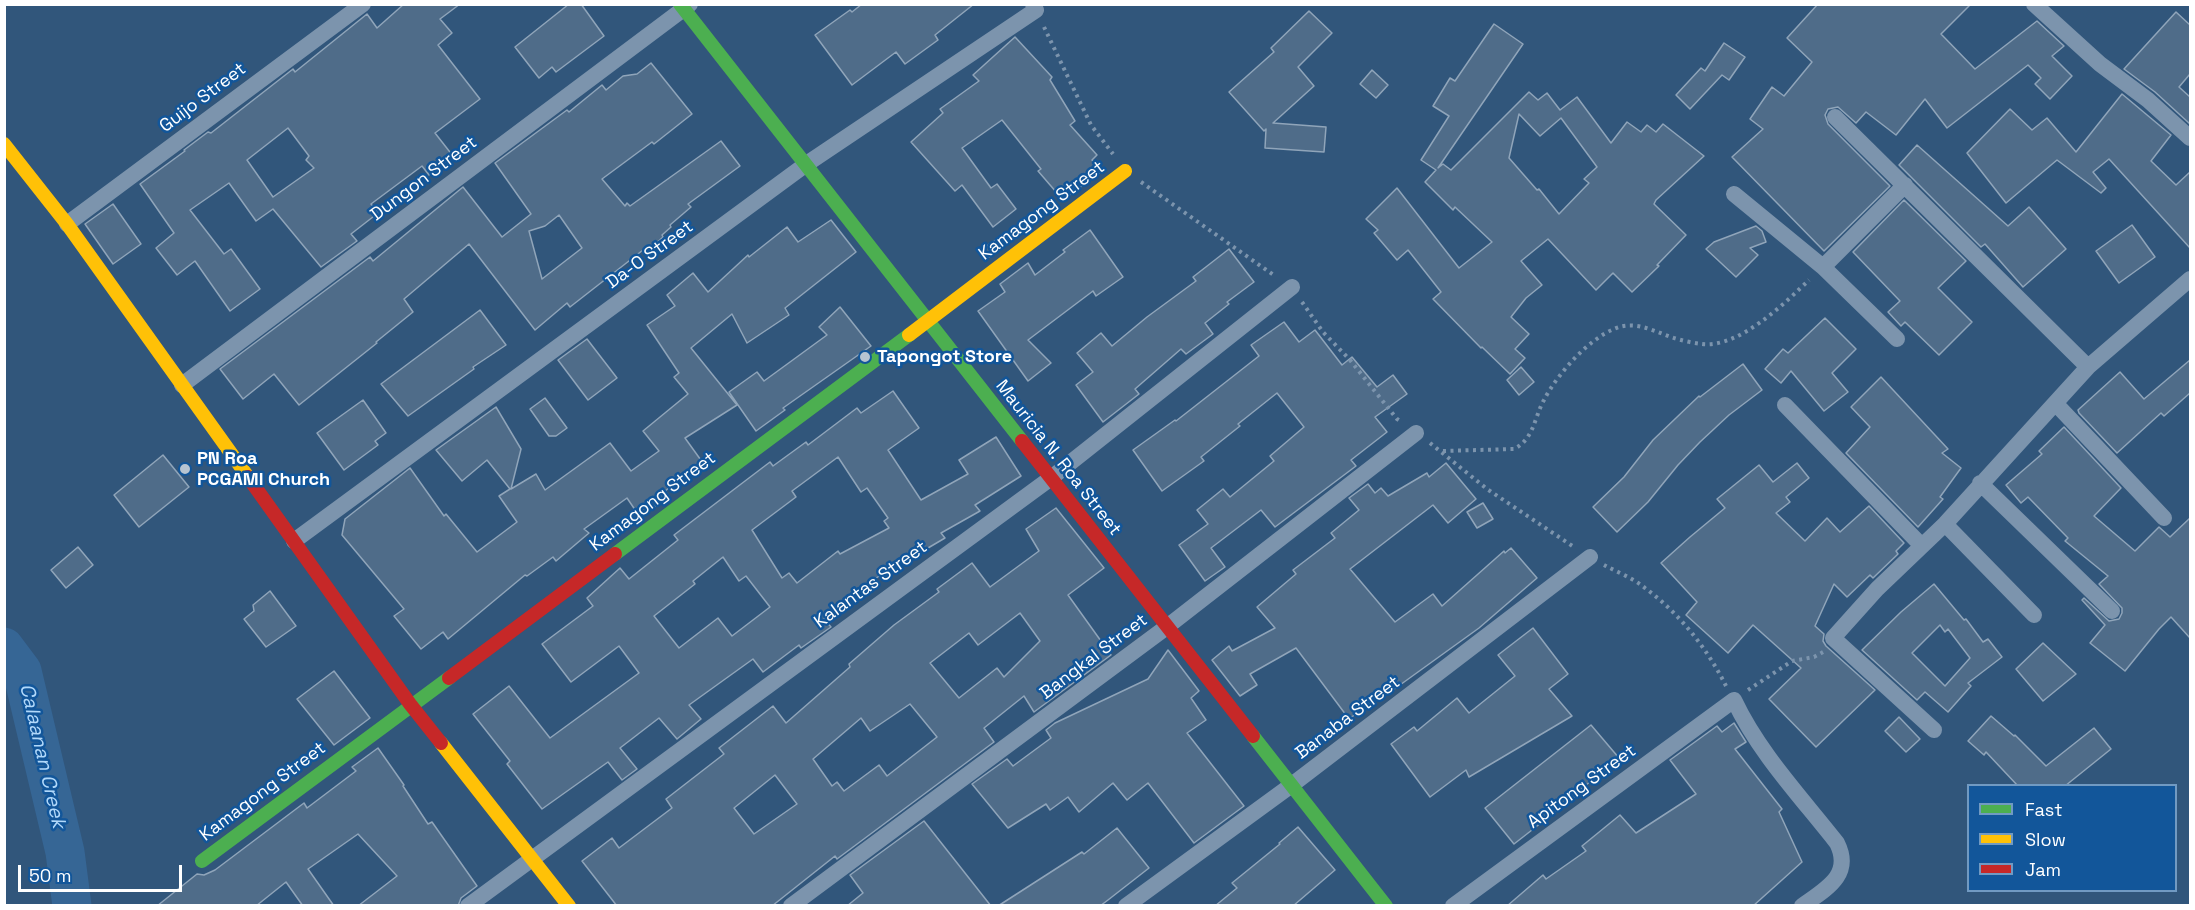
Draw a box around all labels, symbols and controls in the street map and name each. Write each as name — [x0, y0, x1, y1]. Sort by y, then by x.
street label: Guijo Street — [156, 59, 250, 137]
street label: Dungon Street — [367, 132, 481, 226]
street label: Kamagong Street — [975, 157, 1109, 265]
street label: Da-O Street — [602, 216, 698, 294]
place label: Tapongot Store — [877, 346, 1012, 368]
marker: Tapongot Store — [858, 350, 872, 364]
street label: Mauricia N. Roa Street — [990, 376, 1126, 540]
place label: PN Roa PCGAMI Church — [197, 448, 330, 490]
street label: Kamagong Street — [586, 448, 720, 556]
marker: PN Roa PCGAMI Church — [178, 462, 192, 476]
street label: Kalantas Street — [810, 537, 932, 633]
street label: Bangkal Street — [1036, 610, 1152, 704]
street label: Banaba Street — [1291, 672, 1405, 764]
water label: Calaanan Creek — [14, 681, 70, 831]
street label: Kamagong Street — [196, 738, 330, 846]
street label: Apitong Street — [1524, 740, 1640, 834]
legend — [1967, 784, 2177, 892]
text: Fast — [2025, 798, 2062, 821]
text: Slow — [2025, 828, 2066, 851]
scale bar — [21, 853, 184, 891]
text: Jam — [2025, 858, 2061, 881]
text: 50 m — [29, 864, 71, 887]

